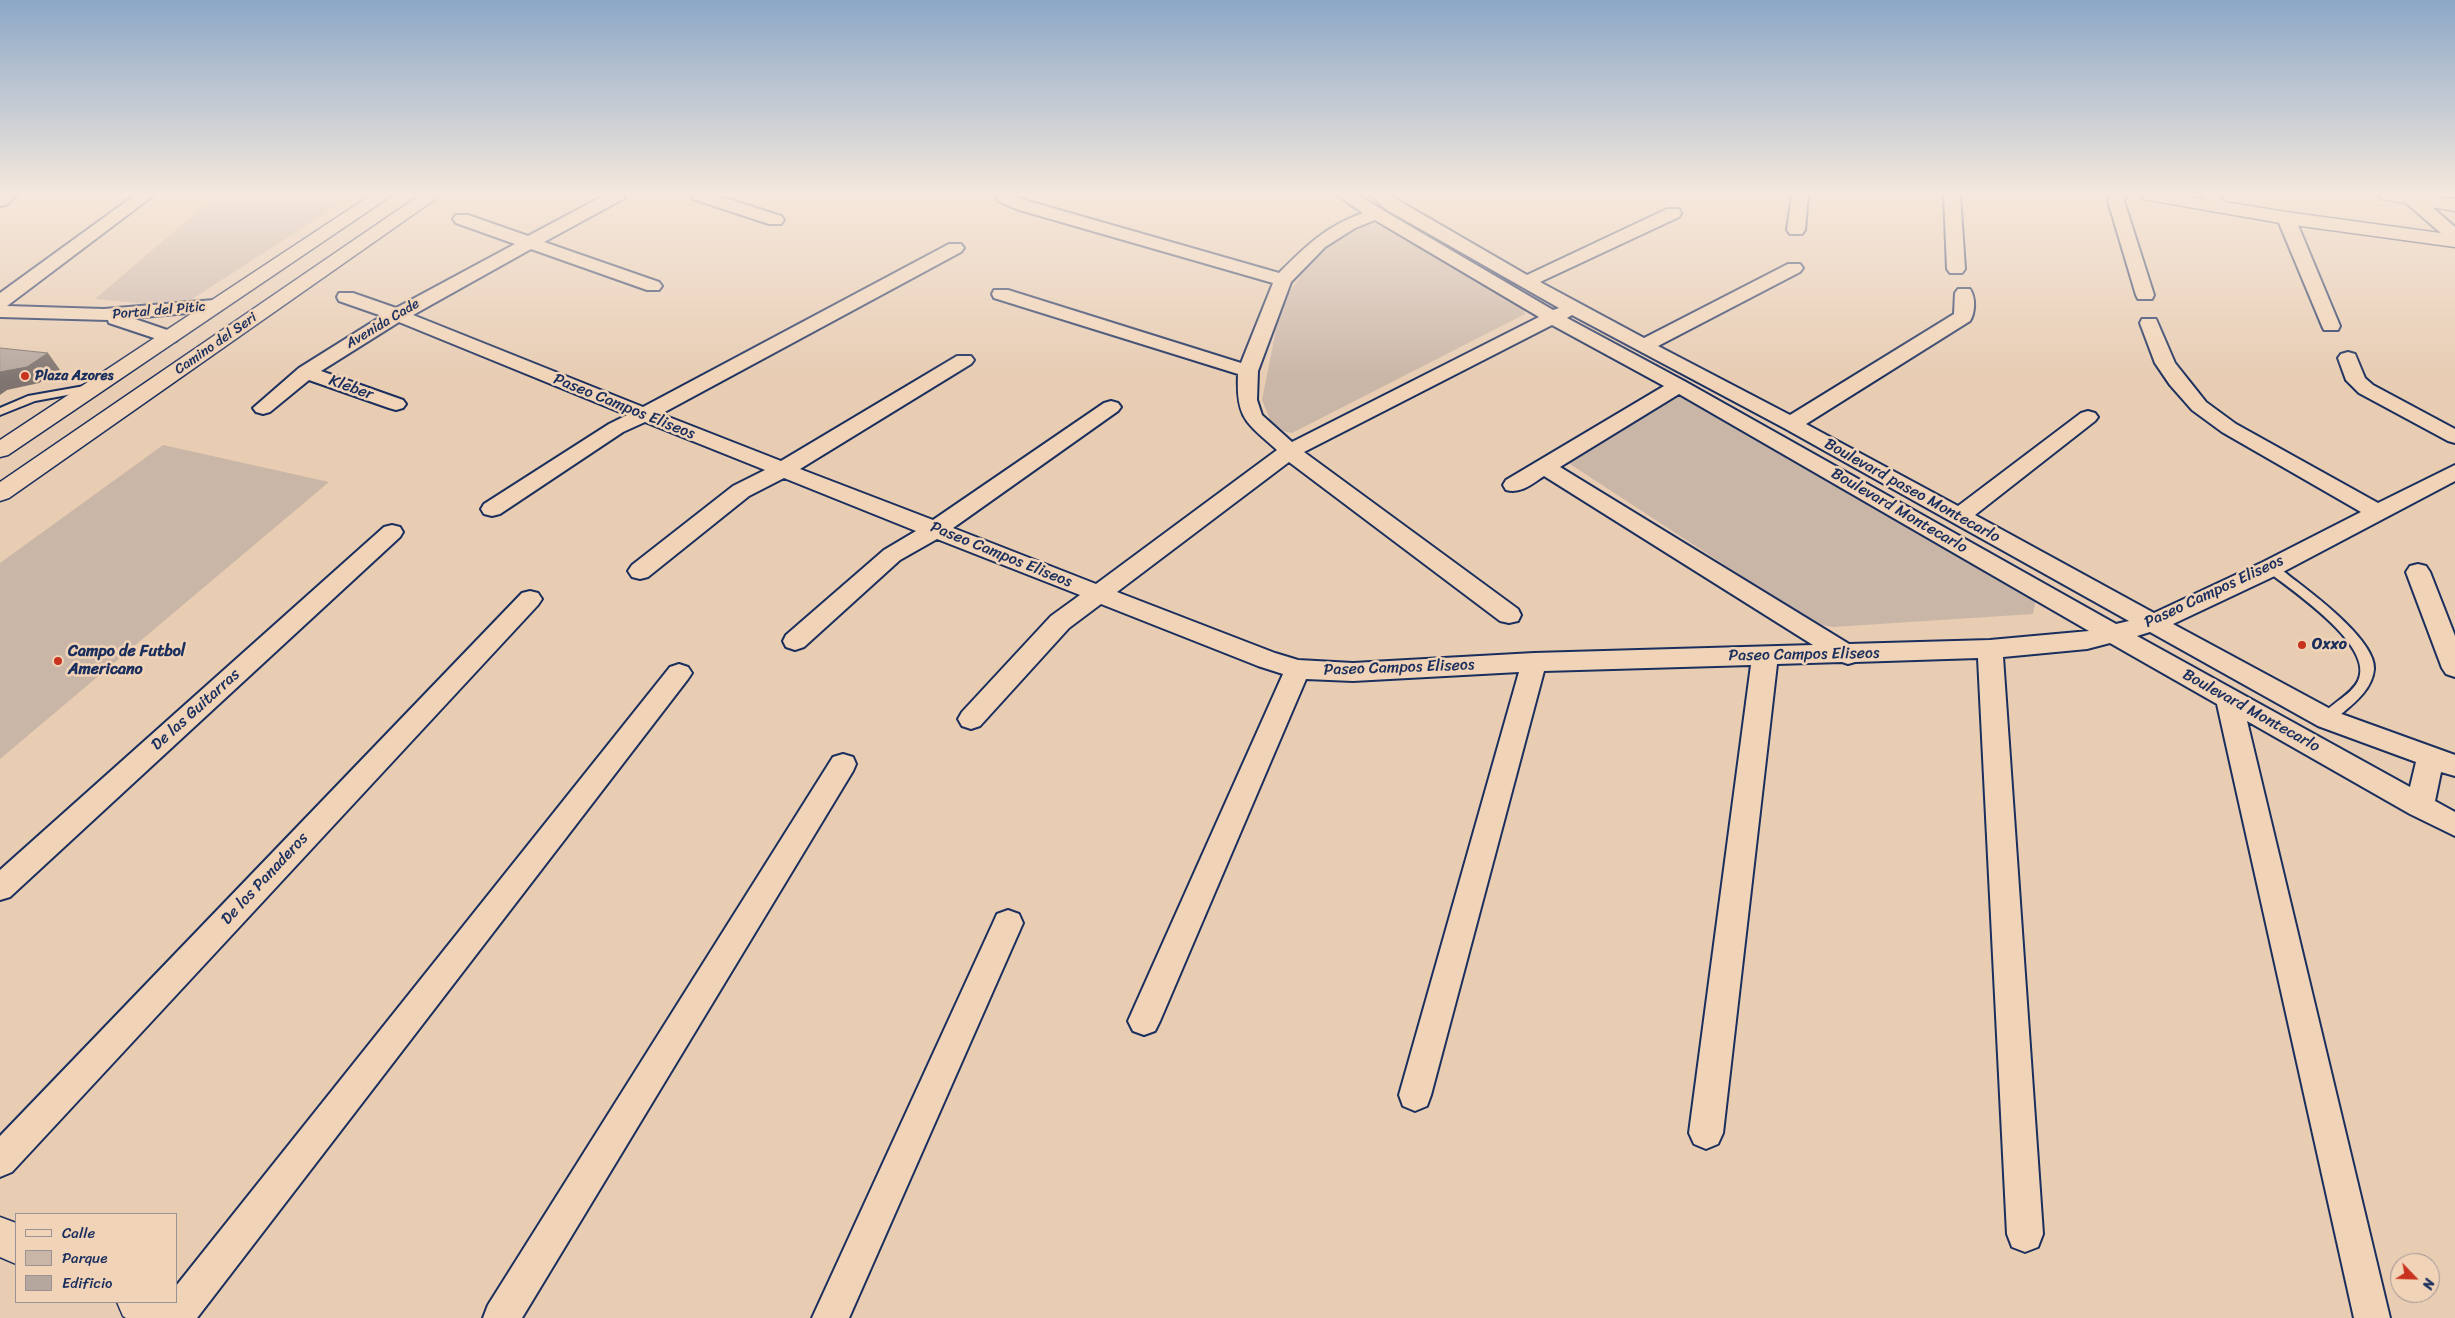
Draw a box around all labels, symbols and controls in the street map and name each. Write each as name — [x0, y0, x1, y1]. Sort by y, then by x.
street label: Avenida Cade — [343, 296, 423, 352]
street label: Portal del Pitic — [112, 299, 206, 323]
street label: Camino del Seri — [172, 310, 260, 378]
place label: Plaza Azores — [35, 368, 113, 384]
marker: Plaza Azores — [19, 370, 31, 382]
street label: Paseo Campos Eliseos — [550, 370, 698, 444]
street label: Kleber — [326, 371, 376, 405]
street label: Boulevard paseo Montecarlo — [1821, 435, 2003, 547]
street label: Boulevard Montecarlo — [1828, 464, 1970, 558]
street label: Paseo Campos Eliseos — [927, 518, 1075, 592]
street label: Paseo Campos Eliseos — [2142, 551, 2286, 633]
place label: Oxxo — [2312, 635, 2347, 655]
marker: Oxxo — [2296, 639, 2308, 651]
place label: Campo de Futbol Americano — [68, 642, 185, 680]
street label: Paseo Campos Eliseos — [1728, 644, 1880, 666]
marker: Campo de Futbol Americano — [52, 655, 64, 667]
street label: Paseo Campos Eliseos — [1323, 656, 1475, 680]
street label: De las Guitarras — [148, 665, 244, 755]
street label: Boulevard Montecarlo — [2179, 665, 2323, 757]
street label: De los Panaderos — [217, 829, 313, 929]
legend — [15, 1213, 178, 1303]
text: Calle — [62, 1220, 95, 1246]
text: Parque — [62, 1245, 107, 1271]
north arrow — [2390, 1253, 2440, 1303]
text: Edificio — [62, 1270, 113, 1296]
text: N — [2415, 1274, 2442, 1293]

